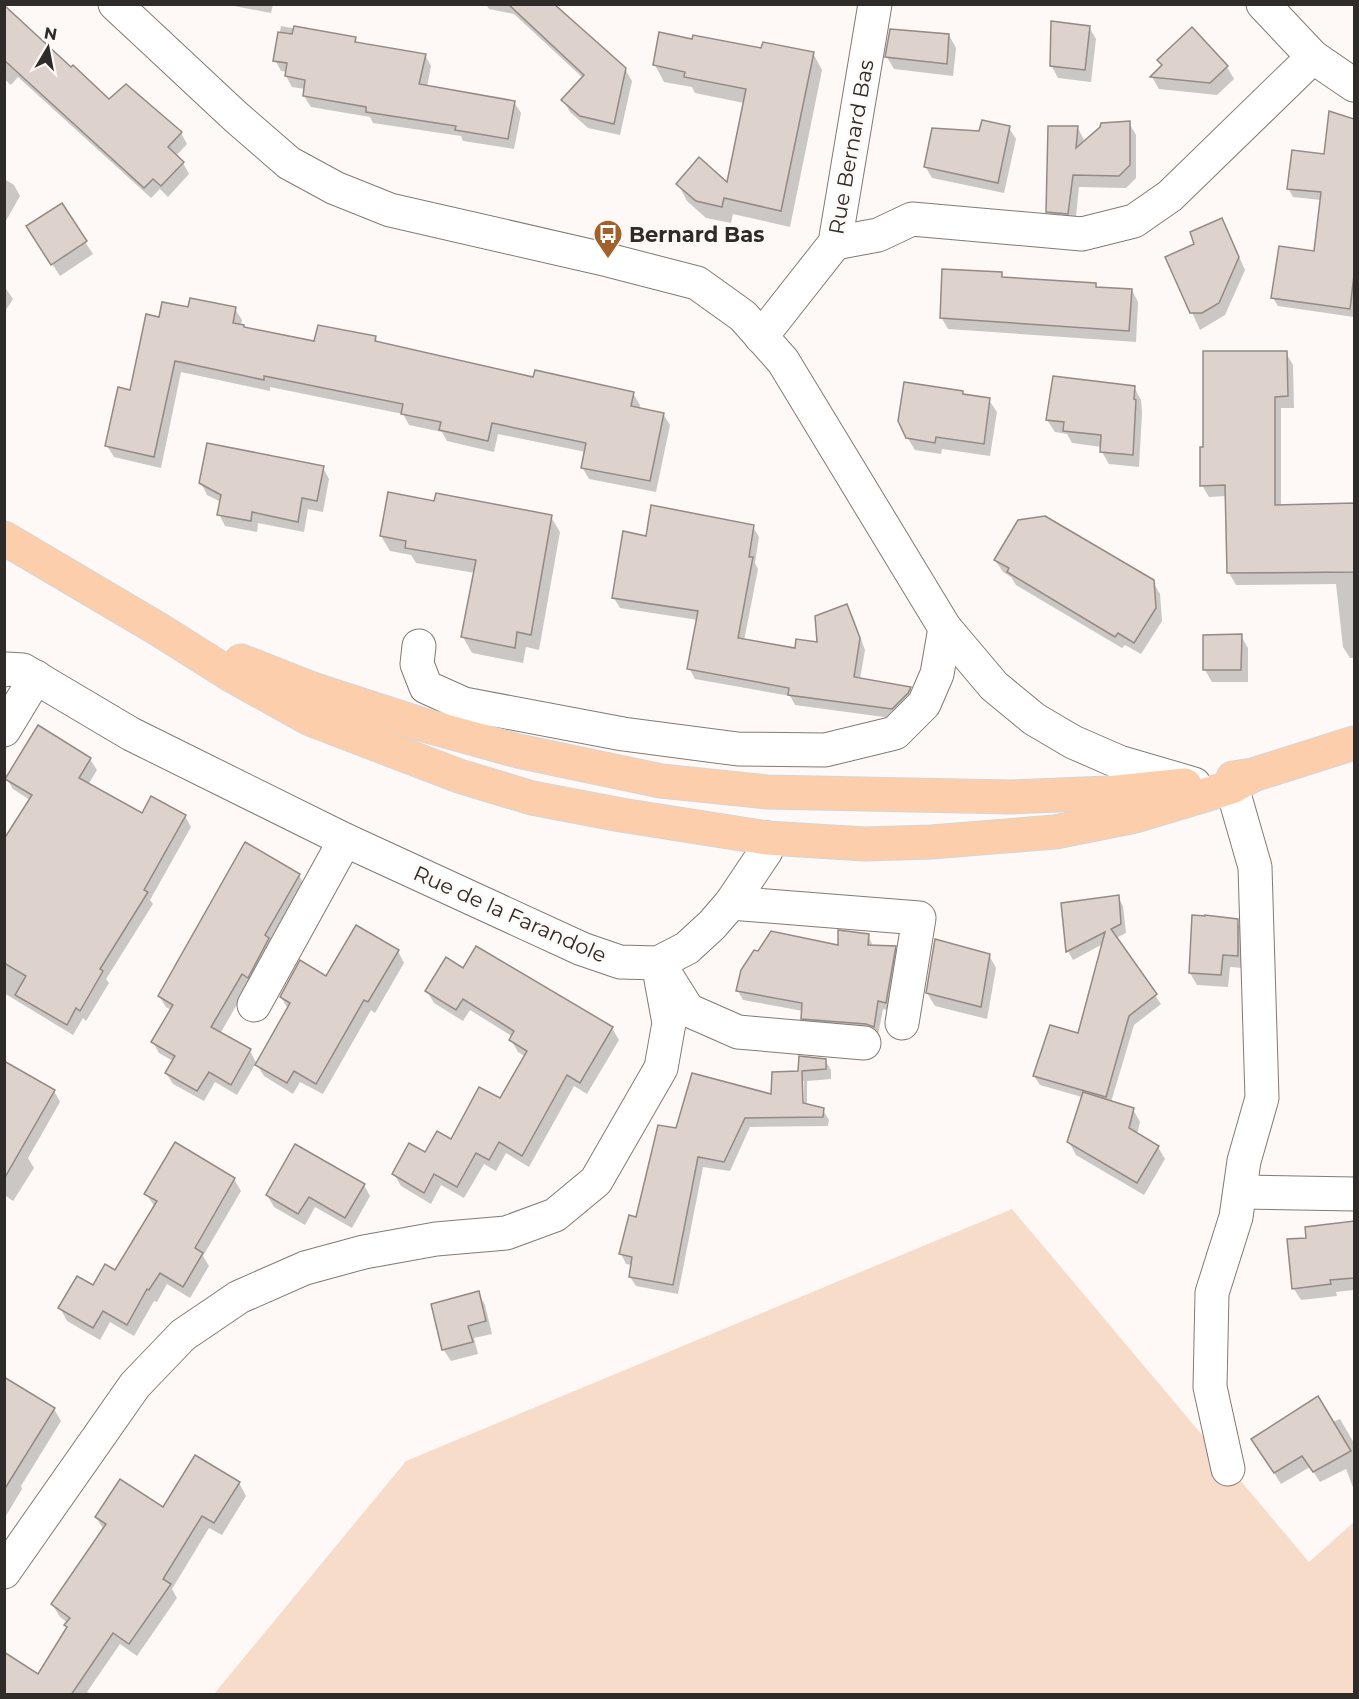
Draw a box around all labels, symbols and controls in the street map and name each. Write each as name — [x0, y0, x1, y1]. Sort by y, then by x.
north arrow — [18, 18, 78, 78]
text: N — [42, 23, 59, 44]
street label: Rue Bernard Bas — [823, 58, 879, 236]
bus stop icon: Bernard Bas — [592, 218, 624, 260]
place label: Bernard Bas — [629, 222, 764, 247]
street label: Rue de la Farandole — [410, 860, 610, 968]

